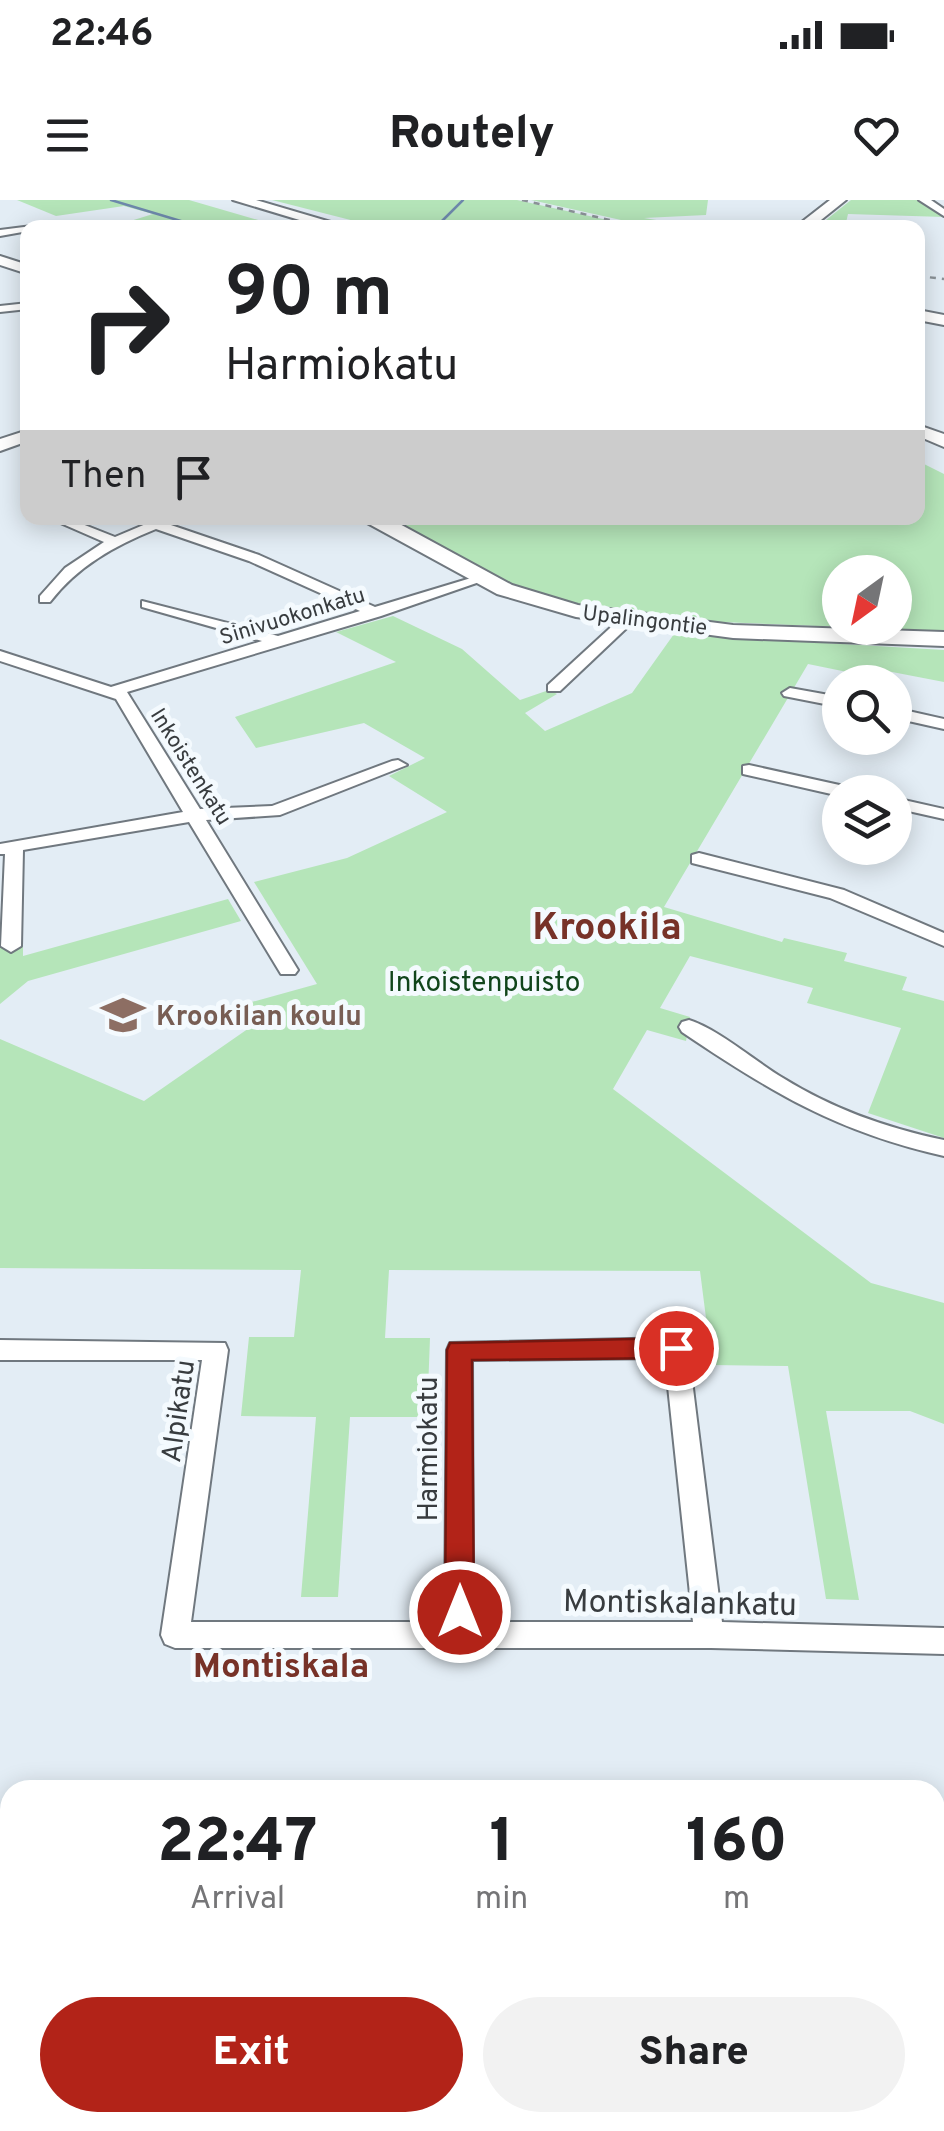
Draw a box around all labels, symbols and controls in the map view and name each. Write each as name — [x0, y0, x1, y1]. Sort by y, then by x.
text: 22:46 — [50, 11, 153, 60]
text: Routely — [389, 107, 555, 164]
icon: menu — [40, 108, 95, 163]
icon: heart — [849, 108, 904, 163]
text: 90 m — [225, 252, 393, 341]
icon: right — [60, 260, 190, 390]
text: Harmiokatu — [225, 339, 458, 396]
icon: arrive — [166, 450, 221, 505]
text: Then — [60, 453, 146, 502]
north arrow — [822, 555, 912, 645]
map controls — [822, 555, 912, 865]
street label: Sinivuokonkatu — [217, 582, 369, 652]
street label: Upalingontie — [581, 600, 709, 643]
button: search — [822, 665, 912, 755]
street label: Inkoistenkatu — [143, 704, 236, 831]
button: layers — [822, 775, 912, 865]
district label: Krookila — [532, 905, 682, 954]
park label: Inkoistenpuisto — [388, 966, 580, 1002]
school or university icon: Krookilan koulu — [99, 991, 147, 1039]
place label: Krookilan koulu — [156, 1000, 362, 1036]
pin — [634, 1306, 719, 1391]
icon: arrive — [649, 1321, 704, 1376]
street label: Alpikatu — [155, 1358, 205, 1465]
street label: Harmiokatu — [412, 1376, 448, 1522]
position arrow — [408, 1560, 512, 1664]
street label: Montiskalankatu — [563, 1583, 797, 1627]
district label: Montiskala — [193, 1646, 369, 1690]
text: 22:47 — [158, 1807, 318, 1883]
text: 1 — [489, 1807, 514, 1883]
text: 160 — [686, 1807, 787, 1883]
text: Arrival — [190, 1880, 285, 1920]
text: min — [475, 1880, 528, 1920]
text: m — [723, 1880, 750, 1920]
button: Exit — [40, 1997, 463, 2112]
button: Share — [483, 1997, 905, 2112]

